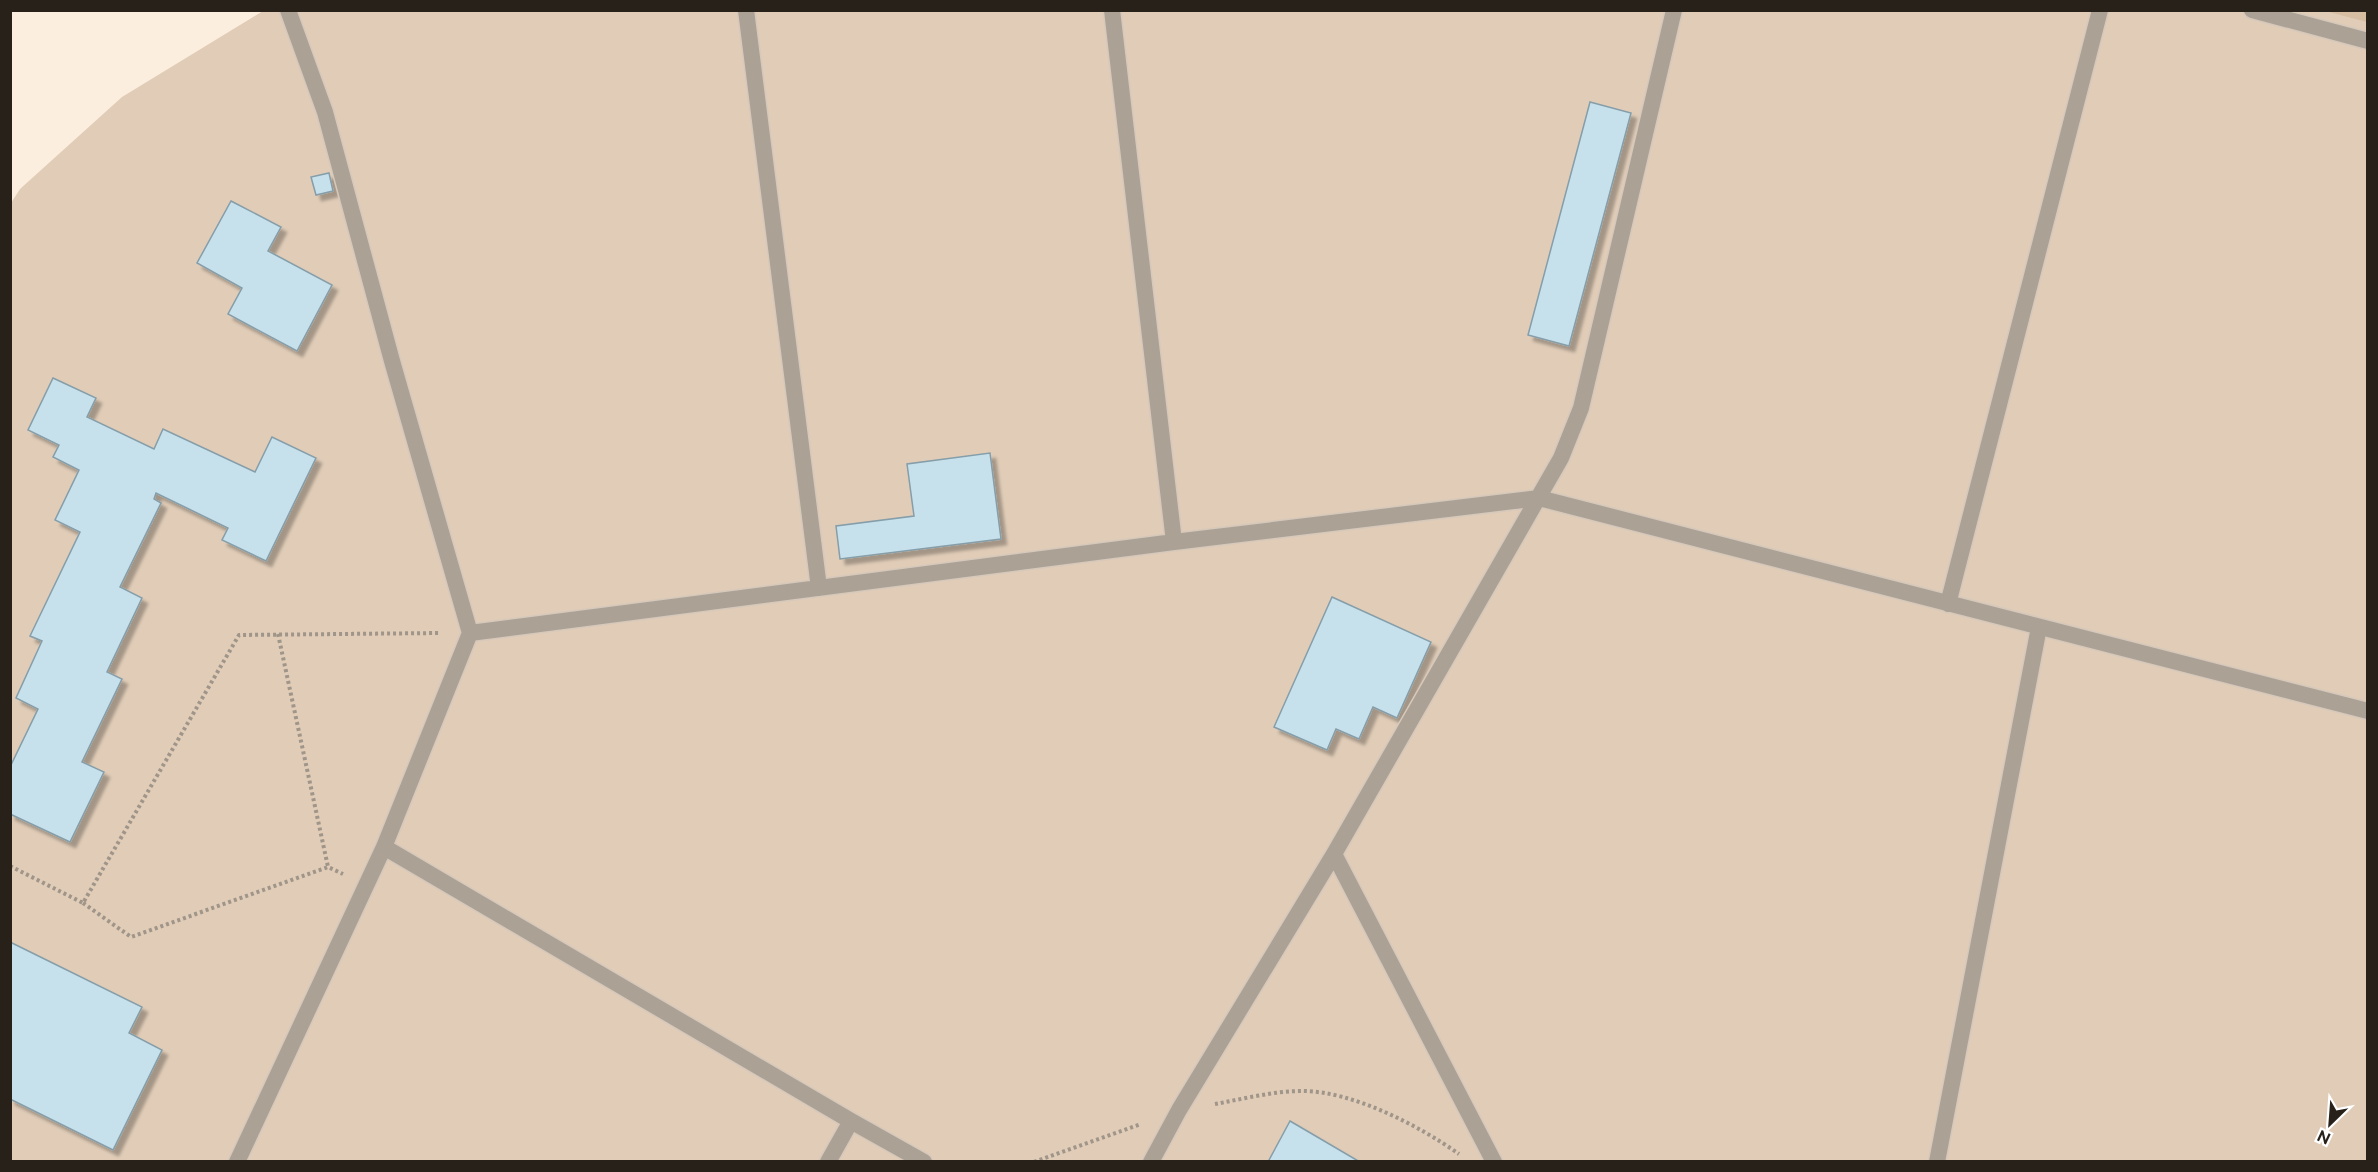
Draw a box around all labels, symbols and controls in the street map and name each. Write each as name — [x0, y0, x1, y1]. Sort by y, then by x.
north arrow — [2300, 1094, 2360, 1154]
text: N — [2314, 1126, 2333, 1148]

